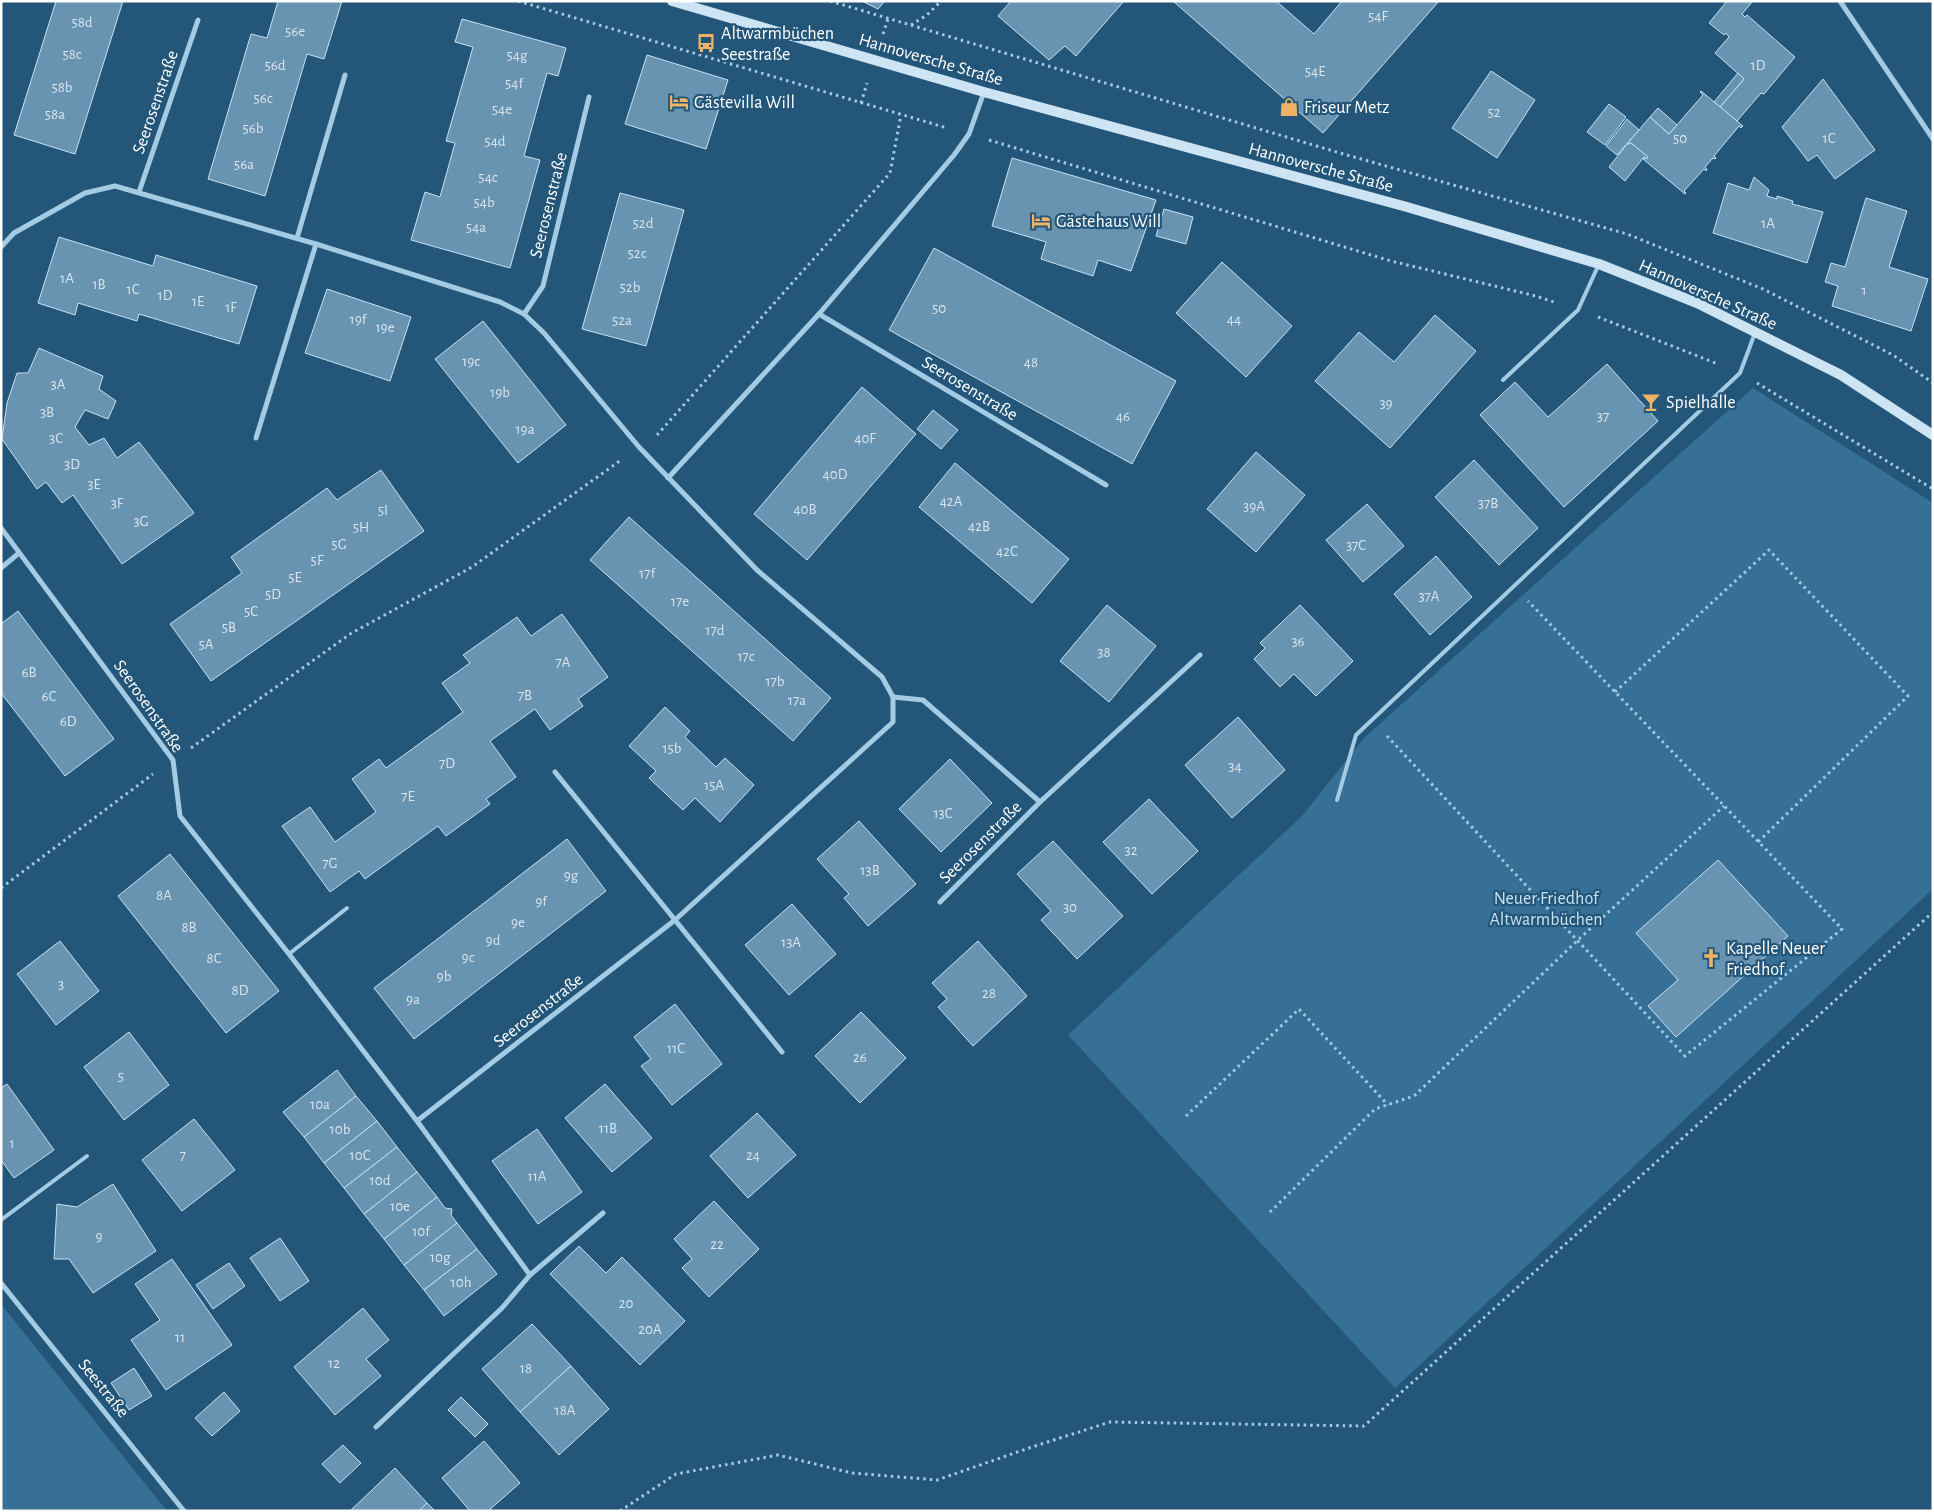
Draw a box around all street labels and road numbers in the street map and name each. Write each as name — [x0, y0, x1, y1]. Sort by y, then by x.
street label: Hannoversche Straße — [857, 31, 1005, 89]
street label: Seerosenstraße — [130, 48, 182, 156]
street label: Hannoversche Straße — [1246, 140, 1395, 196]
street label: Seerosenstraße — [527, 151, 571, 260]
street label: Hannoversche Straße — [1636, 256, 1779, 333]
street label: Seerosenstraße — [918, 353, 1021, 424]
street label: Seerosenstraße — [110, 657, 187, 756]
street label: Seerosenstraße — [936, 798, 1025, 887]
street label: Seerosenstraße — [490, 970, 587, 1051]
street label: Seestraße — [74, 1356, 132, 1421]

